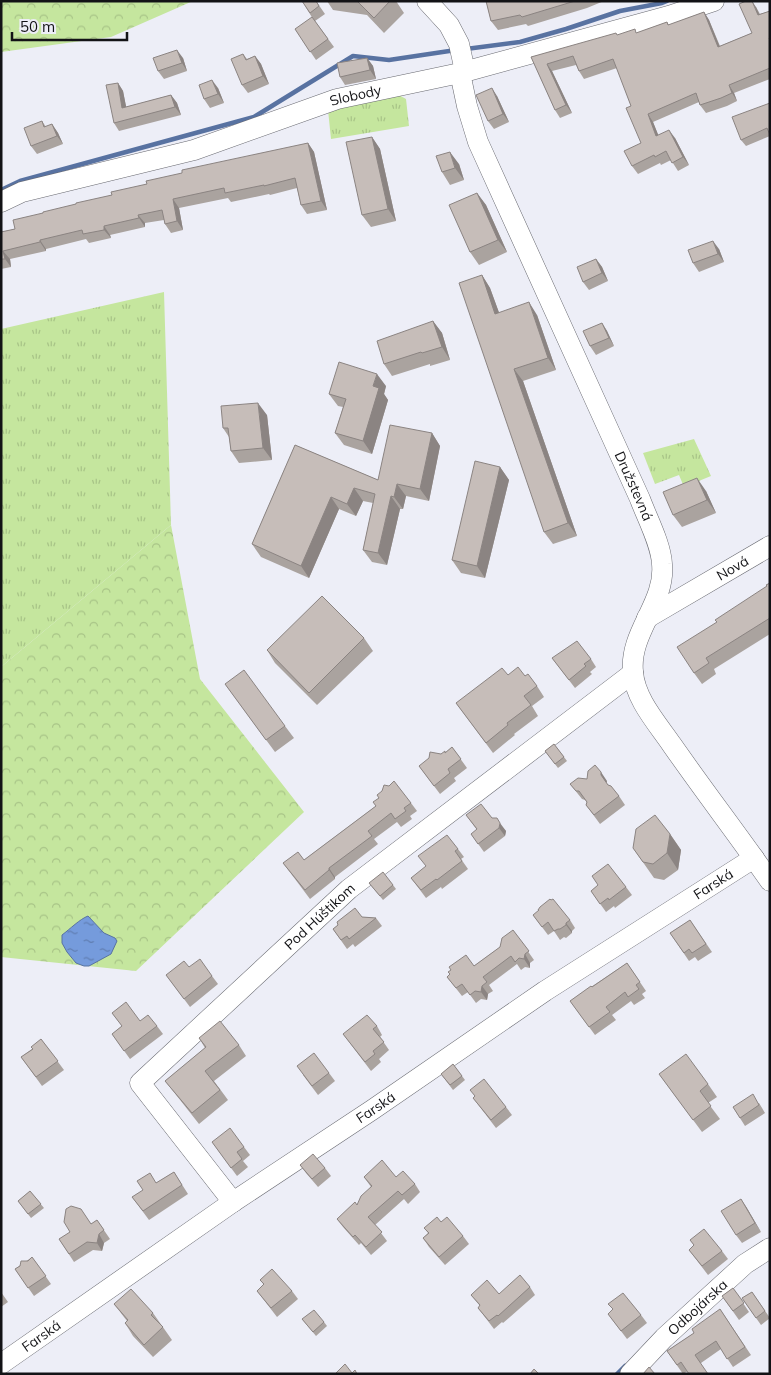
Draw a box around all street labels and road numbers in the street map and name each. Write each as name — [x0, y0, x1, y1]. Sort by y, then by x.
street label: Slobody — [327, 81, 383, 110]
street label: Družstevná — [611, 448, 657, 523]
street label: Nová — [713, 552, 752, 584]
street label: Farská — [690, 865, 736, 903]
street label: Pod Húštikom — [280, 879, 359, 954]
street label: Farská — [352, 1088, 399, 1127]
street label: Odbojárska — [664, 1275, 731, 1339]
street label: Farská — [18, 1316, 64, 1356]

